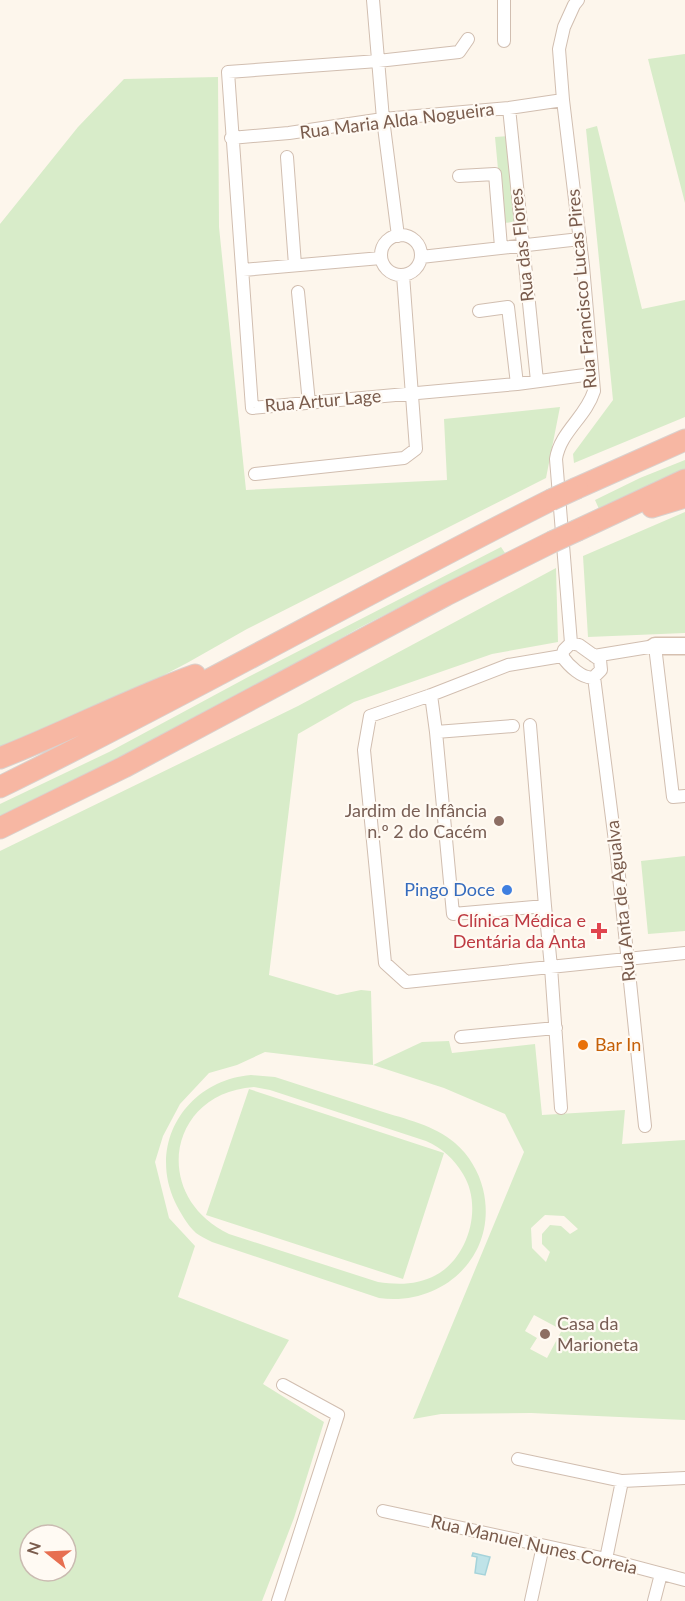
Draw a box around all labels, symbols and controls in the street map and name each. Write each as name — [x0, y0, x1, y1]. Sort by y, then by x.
street label: Rua Maria Alda Nogueira — [298, 97, 495, 143]
street label: Rua das Flores — [504, 187, 538, 303]
street label: Rua Francisco Lucas Pires — [561, 188, 601, 390]
street label: Rua Artur Lage — [264, 384, 382, 416]
place label: Jardim de Infância n.º 2 do Cacém — [345, 799, 487, 842]
marker: Jardim de Infância n.º 2 do Cacém — [492, 814, 506, 828]
street label: Rua Anta de Agualva — [601, 819, 639, 983]
place label: Pingo Doce — [404, 878, 495, 900]
marker: Pingo Doce — [500, 883, 514, 897]
place label: Clínica Médica e Dentária da Anta — [453, 909, 586, 952]
marker: Clínica Médica e Dentária da Anta — [590, 922, 608, 940]
place label: Bar In — [595, 1033, 641, 1055]
marker: Bar In — [576, 1038, 590, 1052]
place label: Casa da Marioneta — [557, 1312, 638, 1355]
marker: Casa da Marioneta — [538, 1327, 552, 1341]
street label: Rua Manuel Nunes Correia — [429, 1510, 640, 1579]
north arrow — [18, 1523, 78, 1583]
text: N — [22, 1539, 44, 1557]

